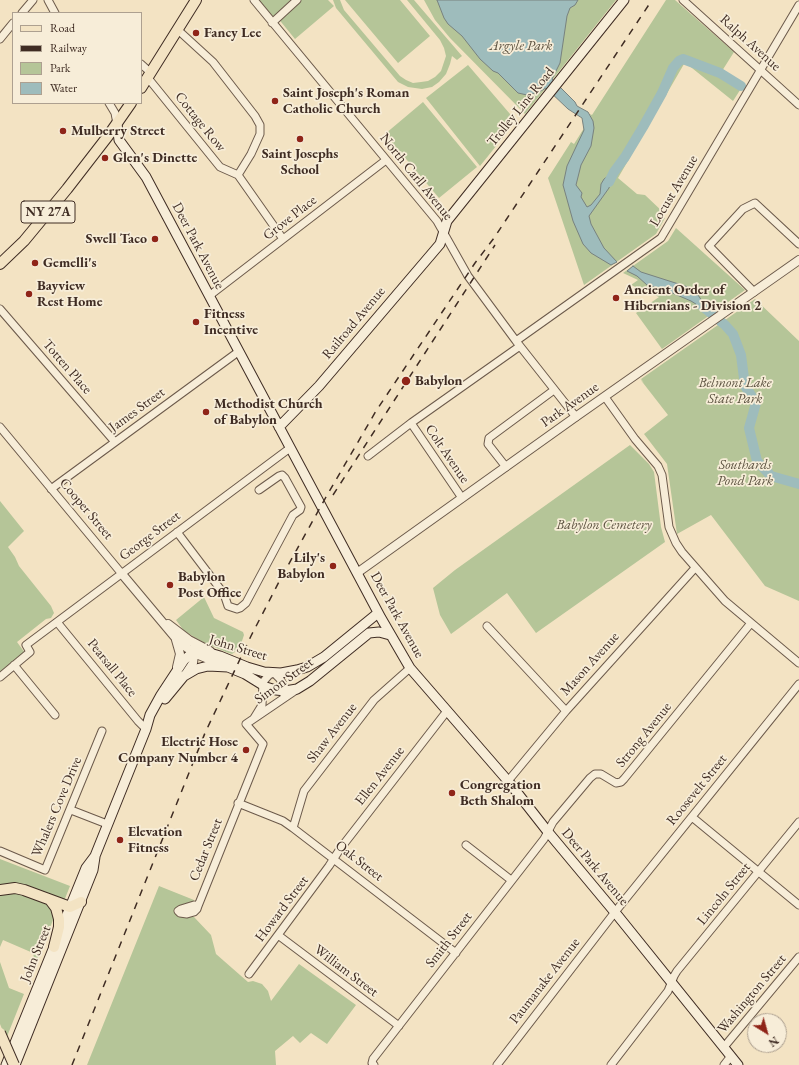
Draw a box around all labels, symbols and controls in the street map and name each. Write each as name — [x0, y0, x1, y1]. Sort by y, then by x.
street label: Ralph Avenue — [716, 11, 784, 75]
legend — [12, 12, 142, 104]
text: Road — [50, 20, 75, 36]
place label: Fancy Lee — [204, 25, 261, 41]
marker: Fancy Lee — [191, 28, 201, 38]
park label: Argyle Park — [490, 38, 552, 54]
text: Railway — [50, 40, 87, 56]
text: Park — [50, 60, 70, 76]
street label: Trolley Line Road — [484, 64, 558, 150]
text: Water — [50, 80, 77, 96]
place label: Saint Joseph's Roman Catholic Church — [283, 85, 409, 118]
street label: Cottage Row — [171, 89, 229, 155]
marker: Saint Joseph's Roman Catholic Church — [270, 96, 280, 106]
place label: Mulberry Street — [71, 123, 165, 139]
marker: Mulberry Street — [58, 126, 68, 136]
street label: North Carll Avenue — [376, 130, 456, 224]
marker: Saint Josephs School — [295, 134, 305, 144]
place label: Saint Josephs School — [262, 146, 338, 178]
place label: Glen's Dinette — [113, 150, 197, 166]
street label: Locust Avenue — [646, 152, 702, 230]
marker: Glen's Dinette — [100, 153, 110, 163]
street label: Grove Place — [260, 192, 320, 244]
street label: Deer Park Avenue — [168, 200, 228, 292]
road number: NY 27A — [21, 201, 75, 223]
place label: Swell Taco — [86, 231, 147, 247]
marker: Swell Taco — [150, 234, 160, 244]
place label: Gemelli's — [43, 255, 97, 271]
marker: Gemelli's — [30, 258, 40, 268]
place label: Bayview Rest Home — [37, 278, 102, 310]
place label: Ancient Order of Hibernians - Division 2 — [624, 282, 761, 314]
street label: Railroad Avenue — [319, 283, 389, 363]
marker: Bayview Rest Home — [24, 289, 34, 299]
marker: Ancient Order of Hibernians - Division 2 — [611, 293, 621, 303]
place label: Fitness Incentive — [204, 306, 258, 338]
marker: Fitness Incentive — [191, 317, 201, 327]
street label: Totten Place — [39, 336, 95, 398]
place label: Babylon — [415, 373, 462, 389]
marker: Babylon — [400, 375, 412, 387]
park label: Belmont Lake State Park — [699, 375, 771, 408]
street label: Park Avenue — [538, 379, 602, 431]
street label: James Street — [106, 384, 168, 436]
place label: Methodist Church of Babylon — [214, 396, 323, 428]
marker: Methodist Church of Babylon — [201, 407, 211, 417]
street label: Colt Avenue — [421, 421, 473, 487]
park label: Southards Pond Park — [717, 457, 773, 490]
street label: Cooper Street — [56, 475, 116, 543]
street label: George Street — [116, 508, 184, 564]
park label: Babylon Cemetery — [556, 517, 652, 533]
place label: Lily's Babylon — [278, 550, 325, 582]
marker: Lily's Babylon — [328, 561, 338, 571]
place label: Babylon Post Office — [178, 569, 241, 602]
street label: Deer Park Avenue — [366, 569, 428, 661]
marker: Babylon Post Office — [165, 580, 175, 590]
street label: Mason Avenue — [557, 629, 623, 699]
street label: John Street — [207, 631, 269, 665]
street label: Pearsall Place — [83, 636, 141, 700]
street label: Simon Street — [251, 654, 317, 708]
street label: Strong Avenue — [613, 699, 675, 771]
street label: Shaw Avenue — [303, 700, 361, 766]
place label: Electric Hose Company Number 4 — [118, 734, 238, 766]
street label: Ellen Avenue — [352, 743, 408, 809]
marker: Electric Hose Company Number 4 — [241, 745, 251, 755]
street label: Roosevelt Street — [663, 751, 731, 829]
street label: Whalers Cove Drive — [28, 754, 86, 860]
place label: Congregation Beth Shalom — [460, 777, 541, 810]
marker: Congregation Beth Shalom — [447, 788, 457, 798]
street label: Cedar Street — [186, 816, 226, 884]
place label: Elevation Fitness — [128, 824, 182, 856]
street label: Deer Park Avenue — [558, 825, 632, 909]
marker: Elevation Fitness — [115, 835, 125, 845]
street label: Oak Street — [332, 837, 386, 885]
street label: Lincoln Street — [694, 859, 754, 929]
street label: Howard Street — [252, 873, 312, 945]
street label: Smith Street — [422, 909, 476, 971]
street label: John Street — [17, 923, 55, 985]
street label: Paumanake Avenue — [506, 935, 584, 1027]
street label: William Street — [311, 941, 381, 1001]
street label: Washington Street — [714, 951, 790, 1037]
north arrow — [747, 1013, 787, 1053]
text: N — [766, 1034, 781, 1050]

